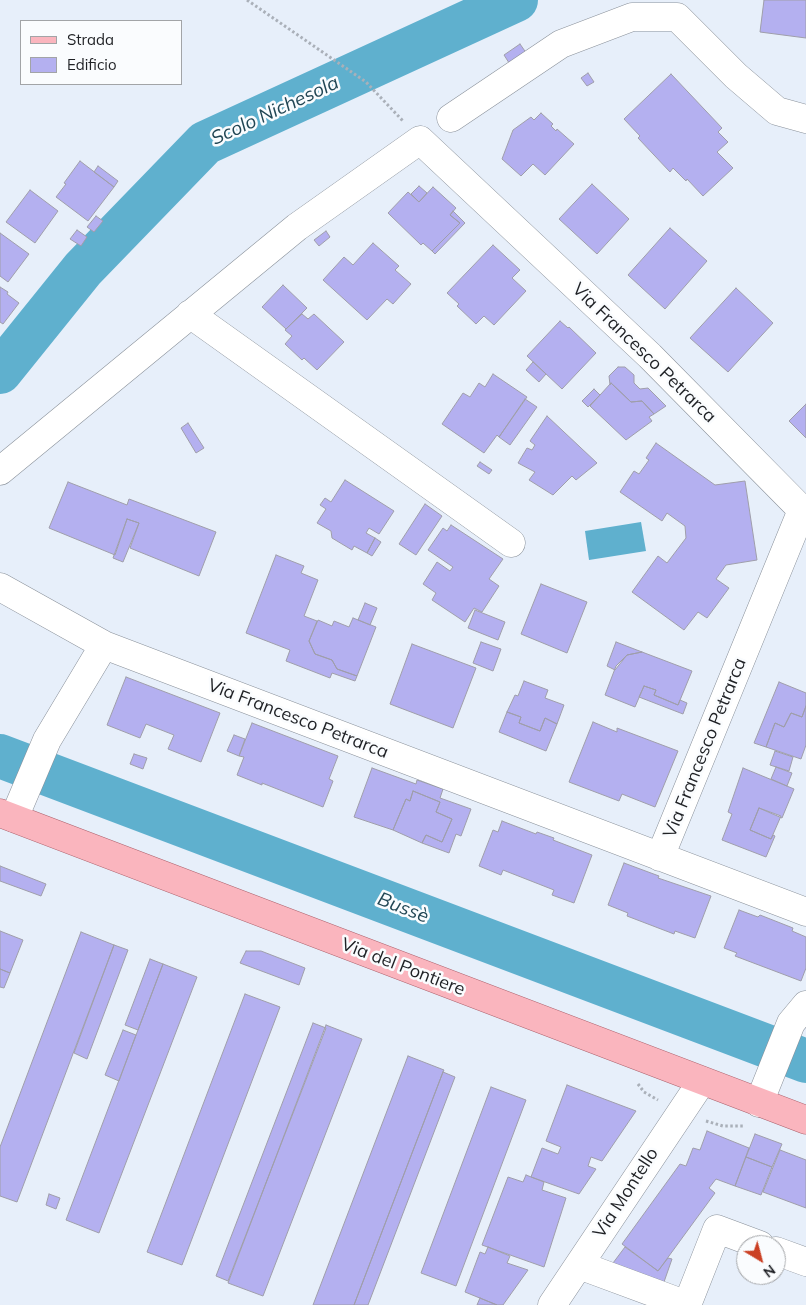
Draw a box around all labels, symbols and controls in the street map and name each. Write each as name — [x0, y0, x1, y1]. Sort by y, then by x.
legend — [20, 20, 182, 85]
text: Strada — [67, 30, 114, 49]
text: Edificio — [67, 55, 117, 74]
water label: Scolo Nichesola — [208, 72, 342, 150]
street label: Via Francesco Petrarca — [567, 279, 721, 427]
street label: Via Francesco Petrarca — [659, 655, 751, 841]
street label: Via Francesco Petrarca — [205, 675, 391, 763]
water label: Bussè — [374, 888, 432, 928]
street label: Via del Pontiere — [338, 934, 468, 1000]
street label: Via Montello — [589, 1144, 663, 1242]
north arrow — [736, 1235, 786, 1285]
text: N — [760, 1261, 779, 1282]

